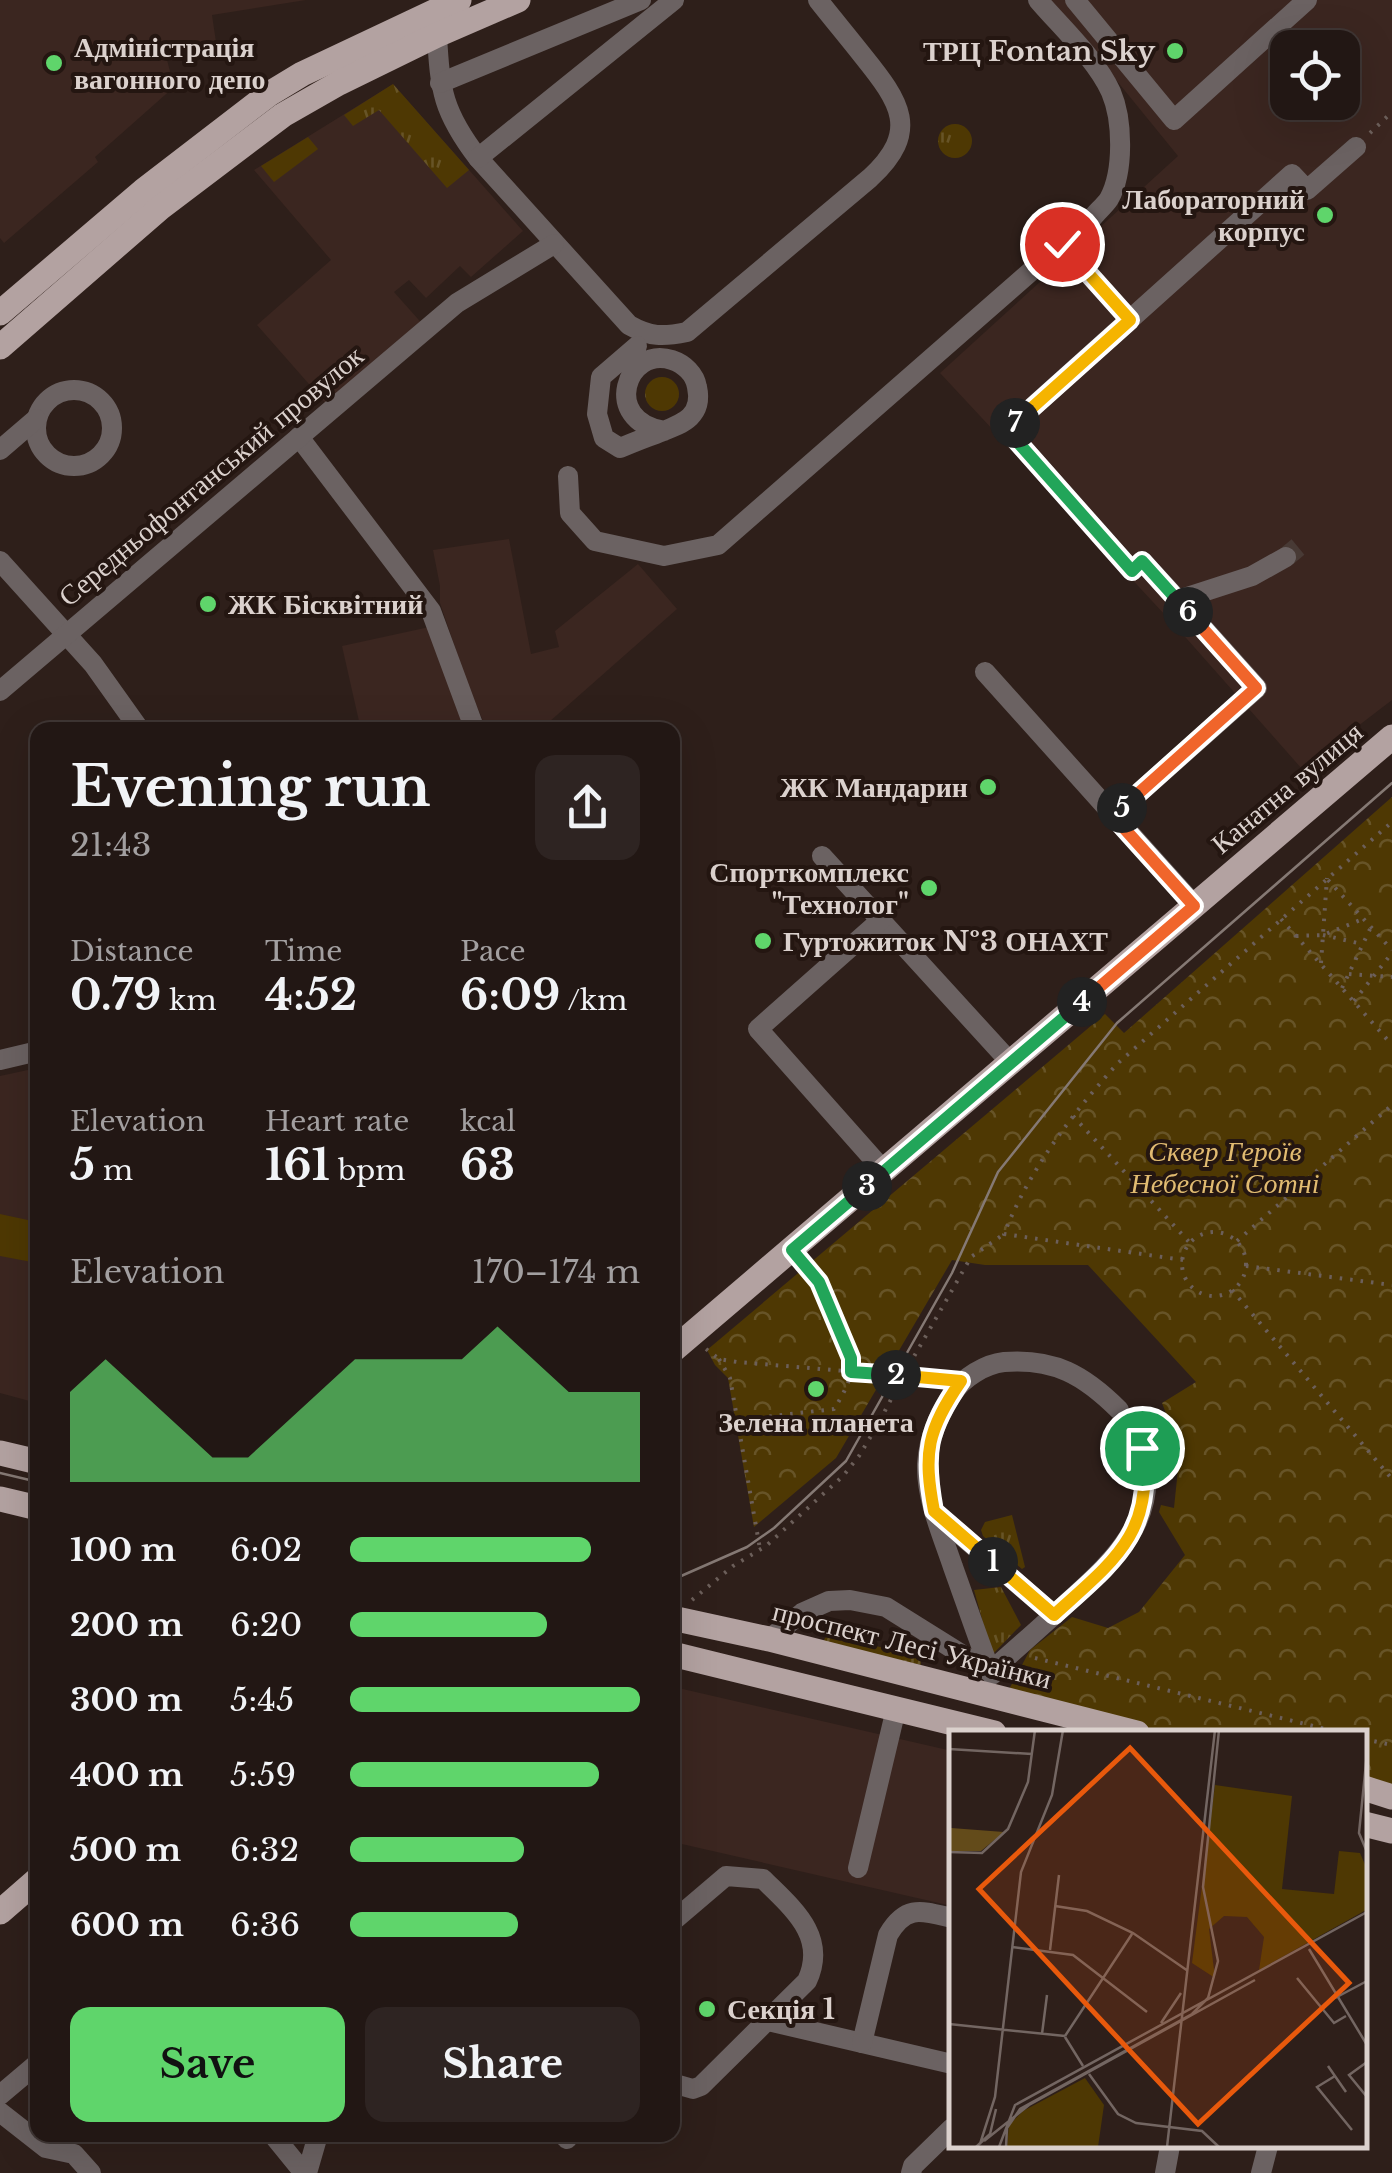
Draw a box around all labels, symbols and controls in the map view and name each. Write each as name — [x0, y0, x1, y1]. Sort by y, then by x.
place label: Адміністрація вагонного депо — [74, 30, 266, 97]
map controls — [1270, 30, 1360, 120]
button: locate — [1270, 30, 1360, 120]
place label: ТРЦ Fontan Sky — [923, 34, 1156, 69]
marker: ТРЦ Fontan Sky — [1164, 40, 1186, 62]
marker: Адміністрація вагонного депо — [43, 52, 65, 74]
place label: Лабораторний корпус — [1122, 182, 1305, 249]
pin — [1020, 202, 1105, 287]
marker: Лабораторний корпус — [1314, 204, 1336, 226]
icon: check — [1035, 217, 1090, 272]
street label: Середньофонтанський провулок — [52, 338, 371, 614]
pin: 7 — [990, 398, 1040, 448]
text: 7 — [1008, 405, 1022, 440]
place label: ЖК Бісквітний — [228, 587, 423, 622]
pin: 6 — [1163, 587, 1213, 637]
marker: ЖК Бісквітний — [197, 593, 219, 615]
text: 6 — [1179, 594, 1197, 629]
street label: Канатна вулиця — [1204, 714, 1370, 861]
text: Evening run — [70, 753, 430, 821]
button: share — [535, 755, 640, 860]
place label: ЖК Мандарин — [780, 770, 968, 805]
marker: ЖК Мандарин — [977, 776, 999, 798]
pin: 5 — [1097, 783, 1147, 833]
text: 5 — [1114, 790, 1130, 825]
text: 21:43 — [70, 825, 152, 865]
place label: Спорткомплекс "Технолог" — [709, 855, 909, 922]
marker: Спорткомплекс "Технолог" — [918, 877, 940, 899]
place label: Гуртожиток №3 ОНАХТ — [783, 924, 1108, 959]
marker: Гуртожиток №3 ОНАХТ — [752, 930, 774, 952]
text: Distance — [70, 934, 193, 969]
text: Time — [265, 934, 342, 969]
text: Pace — [460, 934, 525, 969]
text: 0.79 — [70, 969, 161, 1021]
text: 4:52 — [265, 969, 357, 1021]
text: 6:09 — [460, 969, 560, 1021]
pin: 4 — [1057, 977, 1107, 1027]
text: km — [161, 983, 217, 1018]
text: /km — [560, 983, 627, 1018]
text: 4 — [1073, 984, 1091, 1019]
text: Elevation — [70, 1104, 205, 1139]
text: Heart rate — [265, 1104, 409, 1139]
text: kcal — [460, 1104, 516, 1139]
park label: Сквер Героїв Небесної Сотні — [1130, 1134, 1319, 1201]
text: 5 — [70, 1139, 95, 1191]
text: 161 — [265, 1139, 330, 1191]
text: 63 — [460, 1139, 515, 1191]
text: m — [95, 1153, 133, 1188]
text: bpm — [330, 1153, 405, 1188]
pin: 3 — [842, 1161, 892, 1211]
text: 3 — [858, 1168, 876, 1203]
text: Elevation — [70, 1252, 224, 1292]
text: 170–174 m — [472, 1252, 640, 1292]
pin: 2 — [871, 1350, 921, 1400]
text: 2 — [887, 1357, 905, 1392]
marker: Зелена планета — [805, 1378, 827, 1400]
place label: Зелена планета — [718, 1405, 914, 1440]
pin — [1100, 1406, 1185, 1491]
icon: arrive — [1115, 1421, 1170, 1476]
text: 100 m — [70, 1530, 176, 1570]
text: 6:02 — [230, 1530, 302, 1570]
pin: 1 — [968, 1537, 1018, 1587]
text: 1 — [987, 1544, 999, 1579]
street label: проспект Лесі Українки — [769, 1593, 1055, 1697]
text: 200 m — [70, 1605, 183, 1645]
text: 6:20 — [230, 1605, 302, 1645]
text: 300 m — [70, 1680, 183, 1720]
text: 5:45 — [230, 1680, 294, 1720]
inset map — [949, 1730, 1367, 2148]
text: 400 m — [70, 1755, 183, 1795]
text: 5:59 — [230, 1755, 296, 1795]
text: 500 m — [70, 1830, 181, 1870]
text: 6:32 — [230, 1830, 299, 1870]
text: 600 m — [70, 1905, 184, 1945]
text: 6:36 — [230, 1905, 300, 1945]
place label: Секція 1 — [727, 1992, 835, 2027]
marker: Секція 1 — [696, 1998, 718, 2020]
button: Save — [70, 2007, 345, 2122]
button: Share — [365, 2007, 640, 2122]

